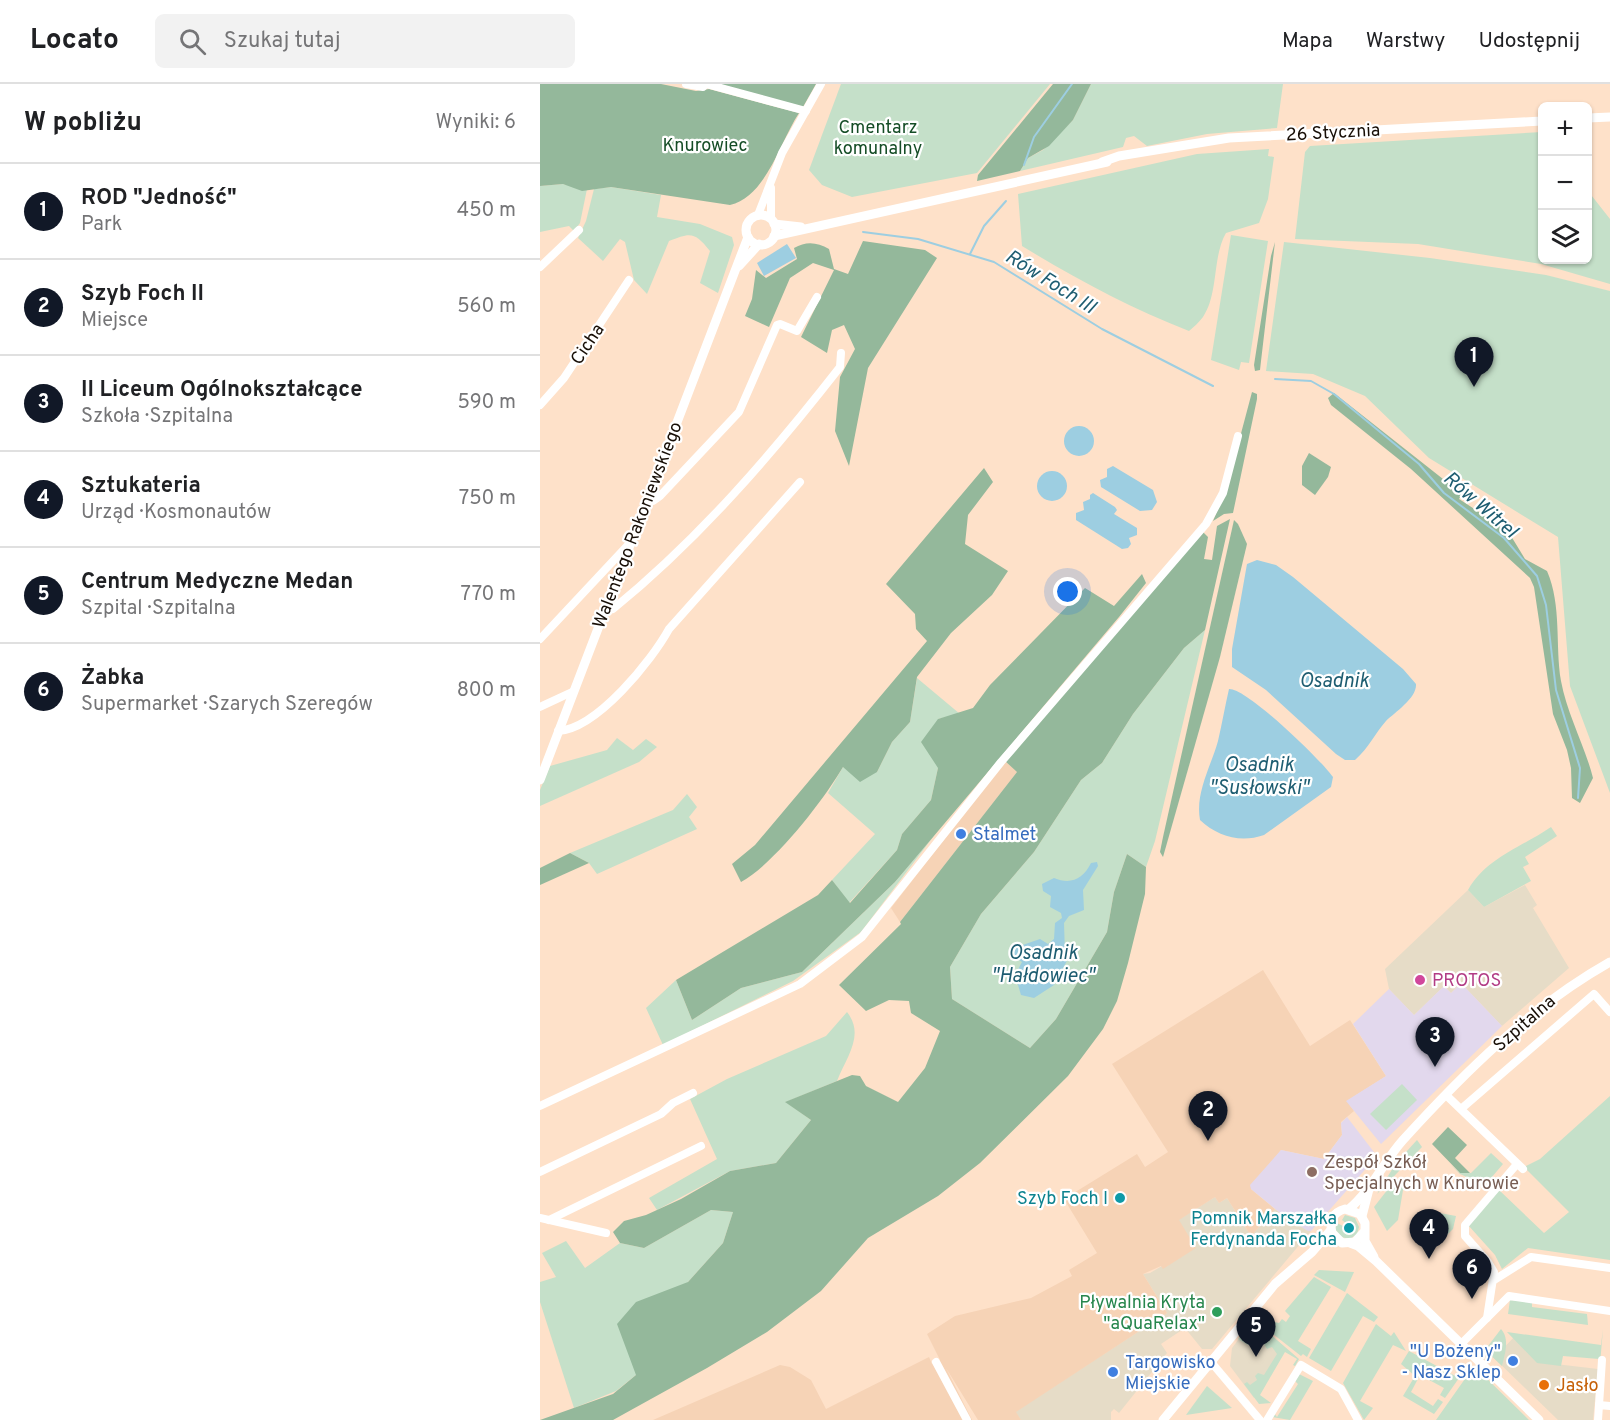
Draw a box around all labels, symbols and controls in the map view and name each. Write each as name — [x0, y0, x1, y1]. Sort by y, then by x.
search box — [155, 14, 575, 68]
text: Locato — [30, 23, 119, 59]
icon: search — [176, 25, 209, 58]
text: Szukaj tutaj — [224, 28, 341, 55]
text: Mapa — [1282, 28, 1333, 55]
text: Warstwy — [1366, 28, 1445, 55]
text: Udostępnij — [1478, 28, 1580, 55]
map controls — [1538, 102, 1592, 264]
button: + — [1538, 102, 1592, 156]
text: W pobliżu — [24, 107, 142, 140]
text: Wyniki: 6 — [435, 110, 516, 136]
park label: Cmentarz komunalny — [834, 117, 922, 161]
street label: 26 Stycznia — [1285, 120, 1381, 147]
park label: Knurowiec — [662, 135, 748, 158]
button: − — [1538, 156, 1592, 210]
text: ROD "Jedność" — [81, 185, 237, 212]
text: 1 — [40, 198, 48, 224]
text: 450 m — [457, 198, 516, 224]
button: layers — [1538, 210, 1592, 264]
text: Park — [81, 212, 122, 238]
water label: Rów Foch III — [1000, 245, 1102, 322]
text: Szyb Foch II — [81, 281, 204, 308]
text: 2 — [37, 294, 50, 320]
text: 560 m — [457, 294, 516, 320]
text: Miejsce — [81, 308, 148, 334]
street label: Cicha — [566, 320, 610, 370]
pin: 1 — [1454, 338, 1494, 387]
text: II Liceum Ogólnokształcące — [81, 377, 362, 404]
text: 3 — [38, 390, 50, 416]
text: 590 m — [458, 390, 516, 416]
text: Szkoła · Szpitalna — [81, 404, 233, 430]
street label: Walentego Rakoniewskiego — [588, 419, 688, 632]
water label: Rów Witrel — [1437, 466, 1523, 546]
text: Sztukateria — [81, 473, 201, 500]
text: 4 — [37, 486, 50, 512]
text: 750 m — [459, 486, 516, 512]
text: Urząd · Kosmonautów — [81, 500, 271, 526]
text: Centrum Medyczne Medan — [81, 569, 353, 596]
your location — [1053, 577, 1082, 606]
text: 5 — [37, 582, 50, 608]
text: 770 m — [461, 582, 516, 608]
text: Szpital · Szpitalna — [81, 596, 235, 622]
text: Żabka — [81, 665, 144, 692]
water label: Osadnik — [1299, 669, 1370, 695]
text: 6 — [37, 678, 50, 704]
text: 800 m — [457, 678, 516, 704]
text: Supermarket · Szarych Szeregów — [81, 692, 373, 718]
water label: Osadnik "Susłowski" — [1209, 753, 1311, 802]
place label: Stalmet — [973, 824, 1036, 847]
marker: Stalmet — [954, 827, 968, 841]
water label: Osadnik "Hałdowiec" — [991, 941, 1097, 990]
place label: PROTOS — [1432, 970, 1501, 993]
marker: PROTOS — [1413, 973, 1427, 987]
street label: Szpitalna — [1489, 991, 1561, 1057]
pin: 3 — [1416, 1018, 1454, 1067]
pin: 2 — [1188, 1092, 1228, 1141]
place label: Zespół Szkół Specjalnych w Knurowie — [1324, 1152, 1519, 1196]
marker: Zespół Szkół Specjalnych w Knurowie — [1305, 1165, 1319, 1179]
place label: Szyb Foch I — [1017, 1188, 1108, 1211]
marker: Szyb Foch I — [1113, 1191, 1127, 1205]
place label: Pomnik Marszałka Ferdynanda Focha — [1190, 1208, 1337, 1252]
pin: 4 — [1410, 1210, 1448, 1259]
marker: Pomnik Marszałka Ferdynanda Focha — [1342, 1221, 1356, 1235]
pin: 6 — [1452, 1250, 1492, 1299]
place label: Pływalnia Kryta "aQuaRelax" — [1079, 1292, 1205, 1336]
marker: Pływalnia Kryta "aQuaRelax" — [1210, 1305, 1224, 1319]
pin: 5 — [1236, 1308, 1276, 1357]
place label: "U Bożeny" - Nasz Sklep — [1401, 1341, 1501, 1385]
place label: Targowisko Miejskie — [1125, 1352, 1215, 1396]
marker: "U Bożeny" - Nasz Sklep — [1506, 1354, 1520, 1368]
marker: Targowisko Miejskie — [1106, 1365, 1120, 1379]
place label: Jasło — [1556, 1375, 1599, 1398]
marker: Jasło — [1537, 1378, 1551, 1392]

